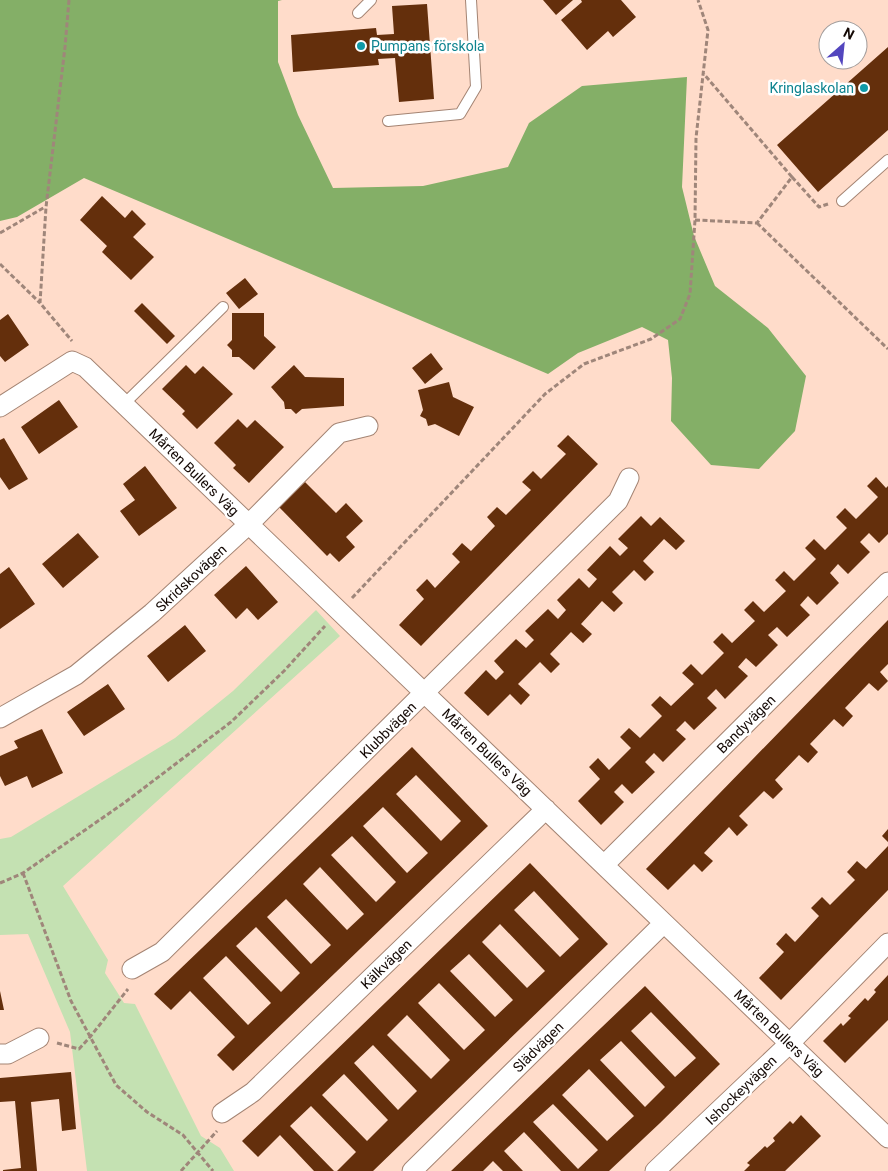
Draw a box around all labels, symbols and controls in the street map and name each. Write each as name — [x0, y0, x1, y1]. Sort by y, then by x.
north arrow — [818, 20, 868, 70]
text: N — [841, 24, 857, 43]
place label: Pumpans förskola — [371, 38, 485, 54]
marker: Pumpans förskola — [355, 40, 367, 52]
place label: Kringlaskolan — [769, 80, 854, 96]
marker: Kringlaskolan — [858, 82, 870, 94]
street label: Mårten Bullers Väg — [146, 425, 242, 519]
street label: Skridskovägen — [152, 541, 230, 615]
street label: Bandyvägen — [714, 692, 778, 756]
street label: Klubbvägen — [357, 699, 419, 761]
street label: Mårten Bullers Väg — [439, 705, 535, 799]
street label: Kälkvägen — [357, 936, 415, 992]
street label: Mårten Bullers Väg — [731, 986, 827, 1080]
street label: Slädvägen — [510, 1019, 566, 1075]
street label: Ishockeyvägen — [702, 1052, 780, 1128]

